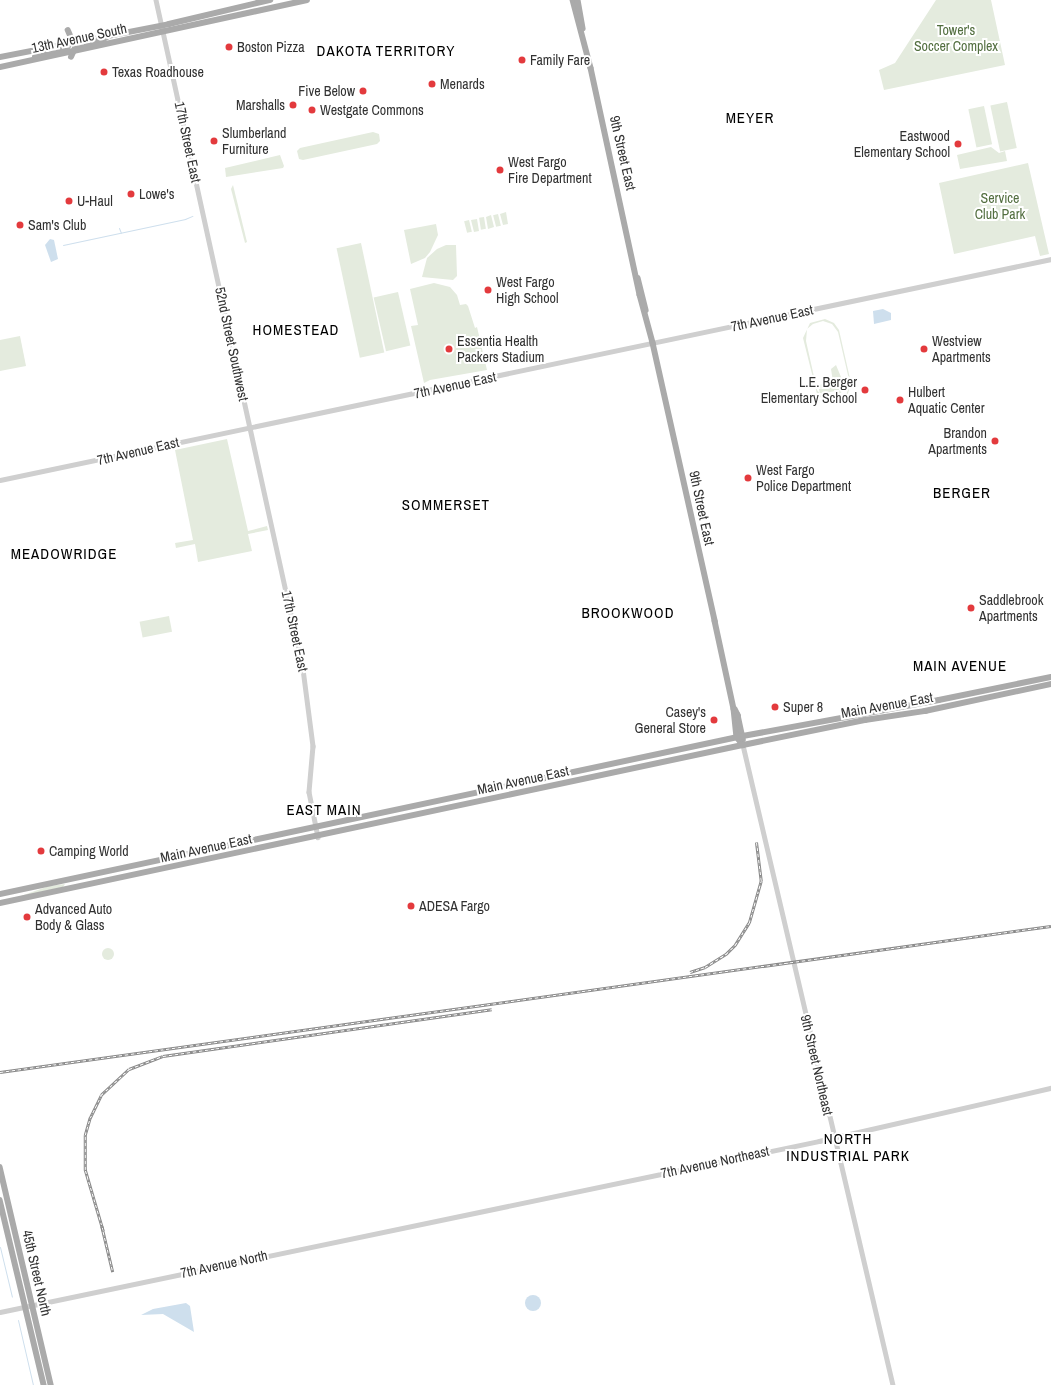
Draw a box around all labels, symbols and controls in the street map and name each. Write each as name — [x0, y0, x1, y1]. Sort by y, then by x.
street label: 13th Avenue South — [30, 20, 128, 56]
park label: Tower's Soccer Complex — [914, 22, 998, 54]
place label: Boston Pizza — [237, 39, 305, 55]
marker: Boston Pizza — [224, 42, 234, 52]
district label: DAKOTA TERRITORY — [316, 42, 456, 60]
place label: Family Fare — [530, 52, 590, 68]
marker: Family Fare — [517, 55, 527, 65]
place label: Texas Roadhouse — [112, 64, 204, 80]
marker: Texas Roadhouse — [99, 67, 109, 77]
place label: Menards — [440, 76, 485, 92]
marker: Menards — [427, 79, 437, 89]
place label: Five Below — [298, 83, 355, 99]
marker: Five Below — [358, 86, 368, 96]
place label: Marshalls — [236, 97, 285, 113]
street label: 17th Street East — [171, 100, 205, 184]
marker: Marshalls — [288, 100, 298, 110]
place label: Westgate Commons — [320, 102, 424, 118]
marker: Westgate Commons — [307, 105, 317, 115]
district label: MEYER — [726, 109, 774, 127]
street label: 9th Street East — [606, 114, 640, 192]
place label: Slumberland Furniture — [222, 125, 286, 158]
place label: Eastwood Elementary School — [854, 128, 950, 160]
marker: Slumberland Furniture — [209, 136, 219, 146]
marker: Eastwood Elementary School — [953, 139, 963, 149]
place label: West Fargo Fire Department — [508, 154, 592, 186]
marker: West Fargo Fire Department — [495, 165, 505, 175]
place label: Lowe's — [139, 186, 174, 202]
marker: Lowe's — [126, 189, 136, 199]
park label: Service Club Park — [975, 190, 1025, 222]
place label: U-Haul — [77, 193, 113, 209]
marker: U-Haul — [64, 196, 74, 206]
place label: Sam's Club — [28, 217, 86, 233]
marker: Sam's Club — [15, 220, 25, 230]
place label: West Fargo High School — [496, 274, 559, 306]
street label: 52nd Street Southwest — [212, 285, 252, 403]
marker: West Fargo High School — [483, 285, 493, 295]
street label: 7th Avenue East — [729, 301, 815, 335]
district label: HOMESTEAD — [253, 321, 339, 339]
place label: Essentia Health Packers Stadium — [457, 333, 544, 366]
place label: Westview Apartments — [932, 333, 991, 366]
marker: Essentia Health Packers Stadium — [444, 344, 454, 354]
marker: Westview Apartments — [919, 344, 929, 354]
street label: 7th Avenue East — [412, 368, 498, 402]
place label: L.E. Berger Elementary School — [761, 374, 857, 406]
place label: Hulbert Aquatic Center — [908, 384, 985, 416]
marker: L.E. Berger Elementary School — [860, 385, 870, 395]
marker: Hulbert Aquatic Center — [895, 395, 905, 405]
place label: Brandon Apartments — [928, 425, 987, 458]
street label: 7th Avenue East — [95, 433, 181, 469]
marker: Brandon Apartments — [990, 436, 1000, 446]
place label: West Fargo Police Department — [756, 462, 851, 494]
street label: 9th Street East — [686, 469, 718, 547]
marker: West Fargo Police Department — [743, 473, 753, 483]
district label: BERGER — [933, 484, 991, 502]
district label: SOMMERSET — [402, 496, 490, 514]
district label: MEADOWRIDGE — [11, 545, 117, 563]
street label: 17th Street East — [278, 589, 312, 673]
place label: Saddlebrook Apartments — [979, 592, 1043, 624]
marker: Saddlebrook Apartments — [966, 603, 976, 613]
district label: BROOKWOOD — [581, 604, 675, 622]
district label: MAIN AVENUE — [913, 657, 1007, 675]
street label: Main Avenue East — [839, 689, 935, 721]
place label: Super 8 — [783, 699, 823, 715]
marker: Super 8 — [770, 702, 780, 712]
place label: Casey's General Store — [635, 704, 706, 736]
marker: Casey's General Store — [709, 715, 719, 725]
street label: Main Avenue East — [475, 762, 571, 798]
district label: EAST MAIN — [286, 801, 362, 819]
street label: Main Avenue East — [158, 830, 254, 866]
place label: Camping World — [49, 843, 129, 859]
marker: Camping World — [36, 846, 46, 856]
place label: ADESA Fargo — [419, 898, 491, 914]
place label: Advanced Auto Body & Glass — [35, 901, 113, 934]
marker: ADESA Fargo — [406, 901, 416, 911]
marker: Advanced Auto Body & Glass — [22, 912, 32, 922]
street label: 9th Street Northeast — [797, 1013, 837, 1117]
district label: NORTH INDUSTRIAL PARK — [786, 1129, 910, 1164]
street label: 7th Avenue Northeast — [659, 1142, 771, 1182]
street label: 45th Street North — [19, 1229, 55, 1317]
street label: 7th Avenue North — [179, 1247, 269, 1281]

